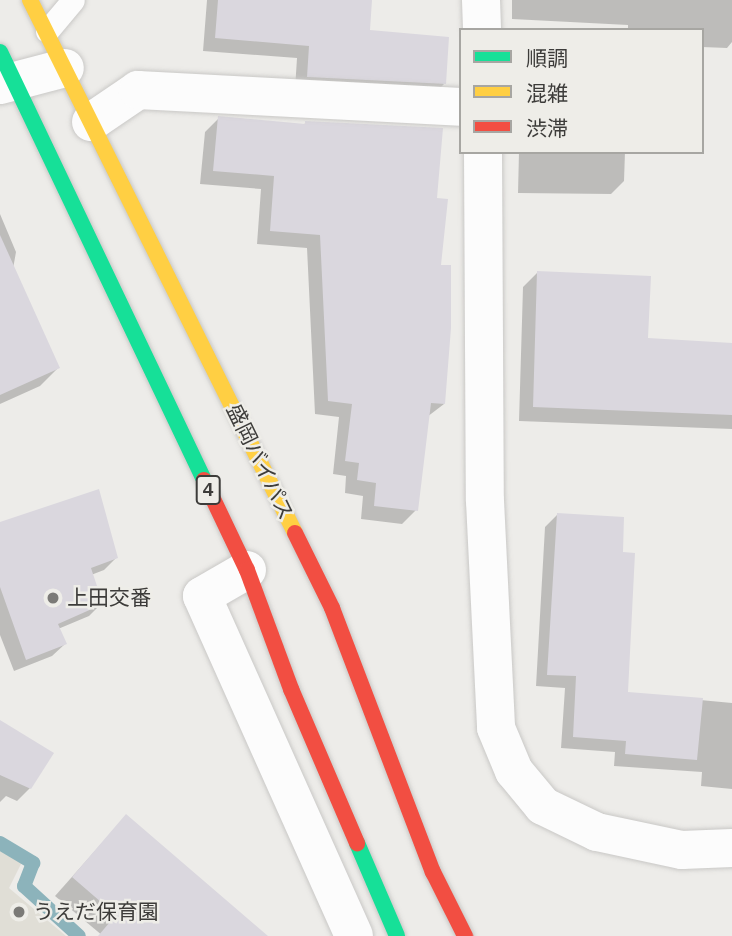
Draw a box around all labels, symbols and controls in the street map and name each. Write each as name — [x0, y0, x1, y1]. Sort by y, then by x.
legend — [459, 28, 704, 154]
text: 順調 — [526, 47, 568, 70]
text: 混雑 — [526, 82, 568, 105]
text: 渋滞 — [526, 117, 568, 140]
street label: 盛岡バイパス — [221, 400, 299, 524]
road number: 4 — [194, 475, 222, 505]
place label: 上田交番 — [67, 585, 151, 611]
marker: 上田交番 — [45, 590, 61, 606]
place label: うえだ保育園 — [33, 899, 159, 925]
marker: うえだ保育園 — [11, 904, 27, 920]

